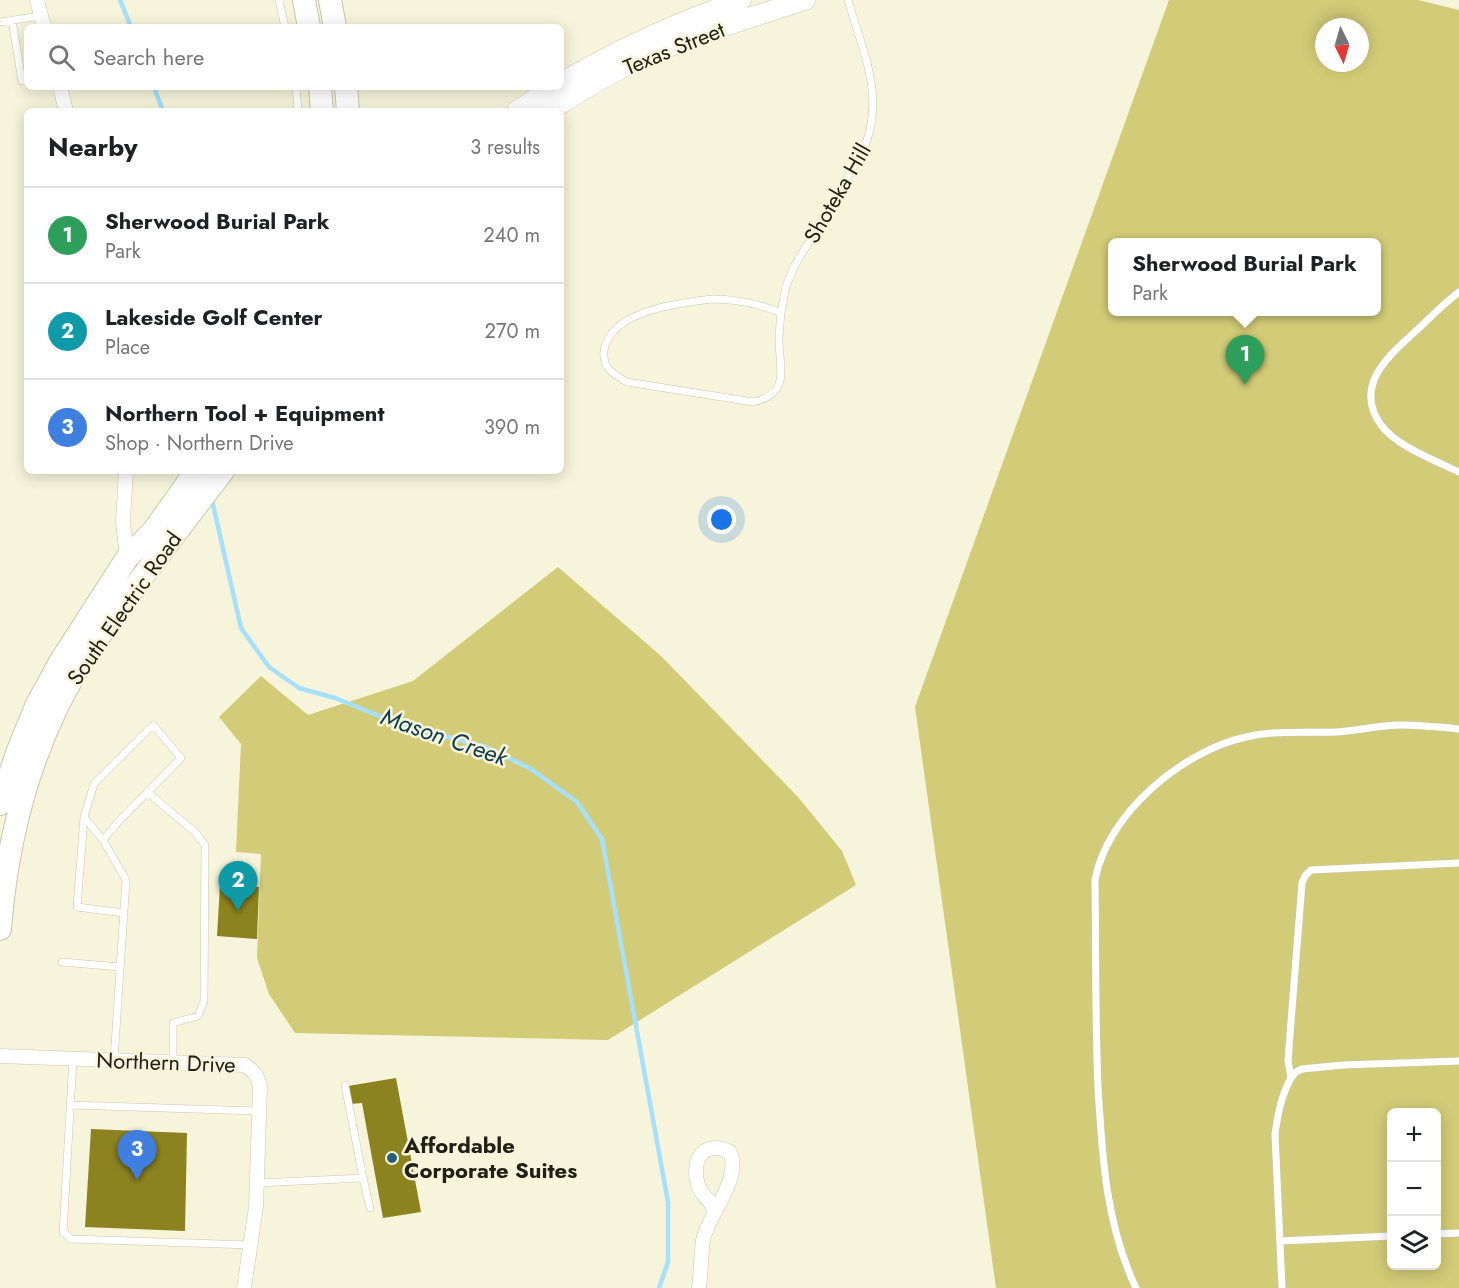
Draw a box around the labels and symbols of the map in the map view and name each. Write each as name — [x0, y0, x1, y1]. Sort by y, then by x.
street label: Texas Street — [618, 13, 730, 83]
north arrow — [1315, 18, 1369, 72]
street label: Shoteka Hill — [795, 137, 879, 249]
pin: 1 — [1226, 336, 1264, 385]
your location — [707, 505, 736, 534]
street label: South Electric Road — [59, 525, 189, 691]
water label: Mason Creek — [376, 699, 514, 775]
pin: 2 — [218, 862, 258, 911]
street label: Northern Drive — [96, 1044, 236, 1080]
place label: Affordable Corporate Suites — [403, 1129, 577, 1186]
pin: 3 — [118, 1130, 156, 1180]
marker: Affordable Corporate Suites — [385, 1151, 399, 1165]

